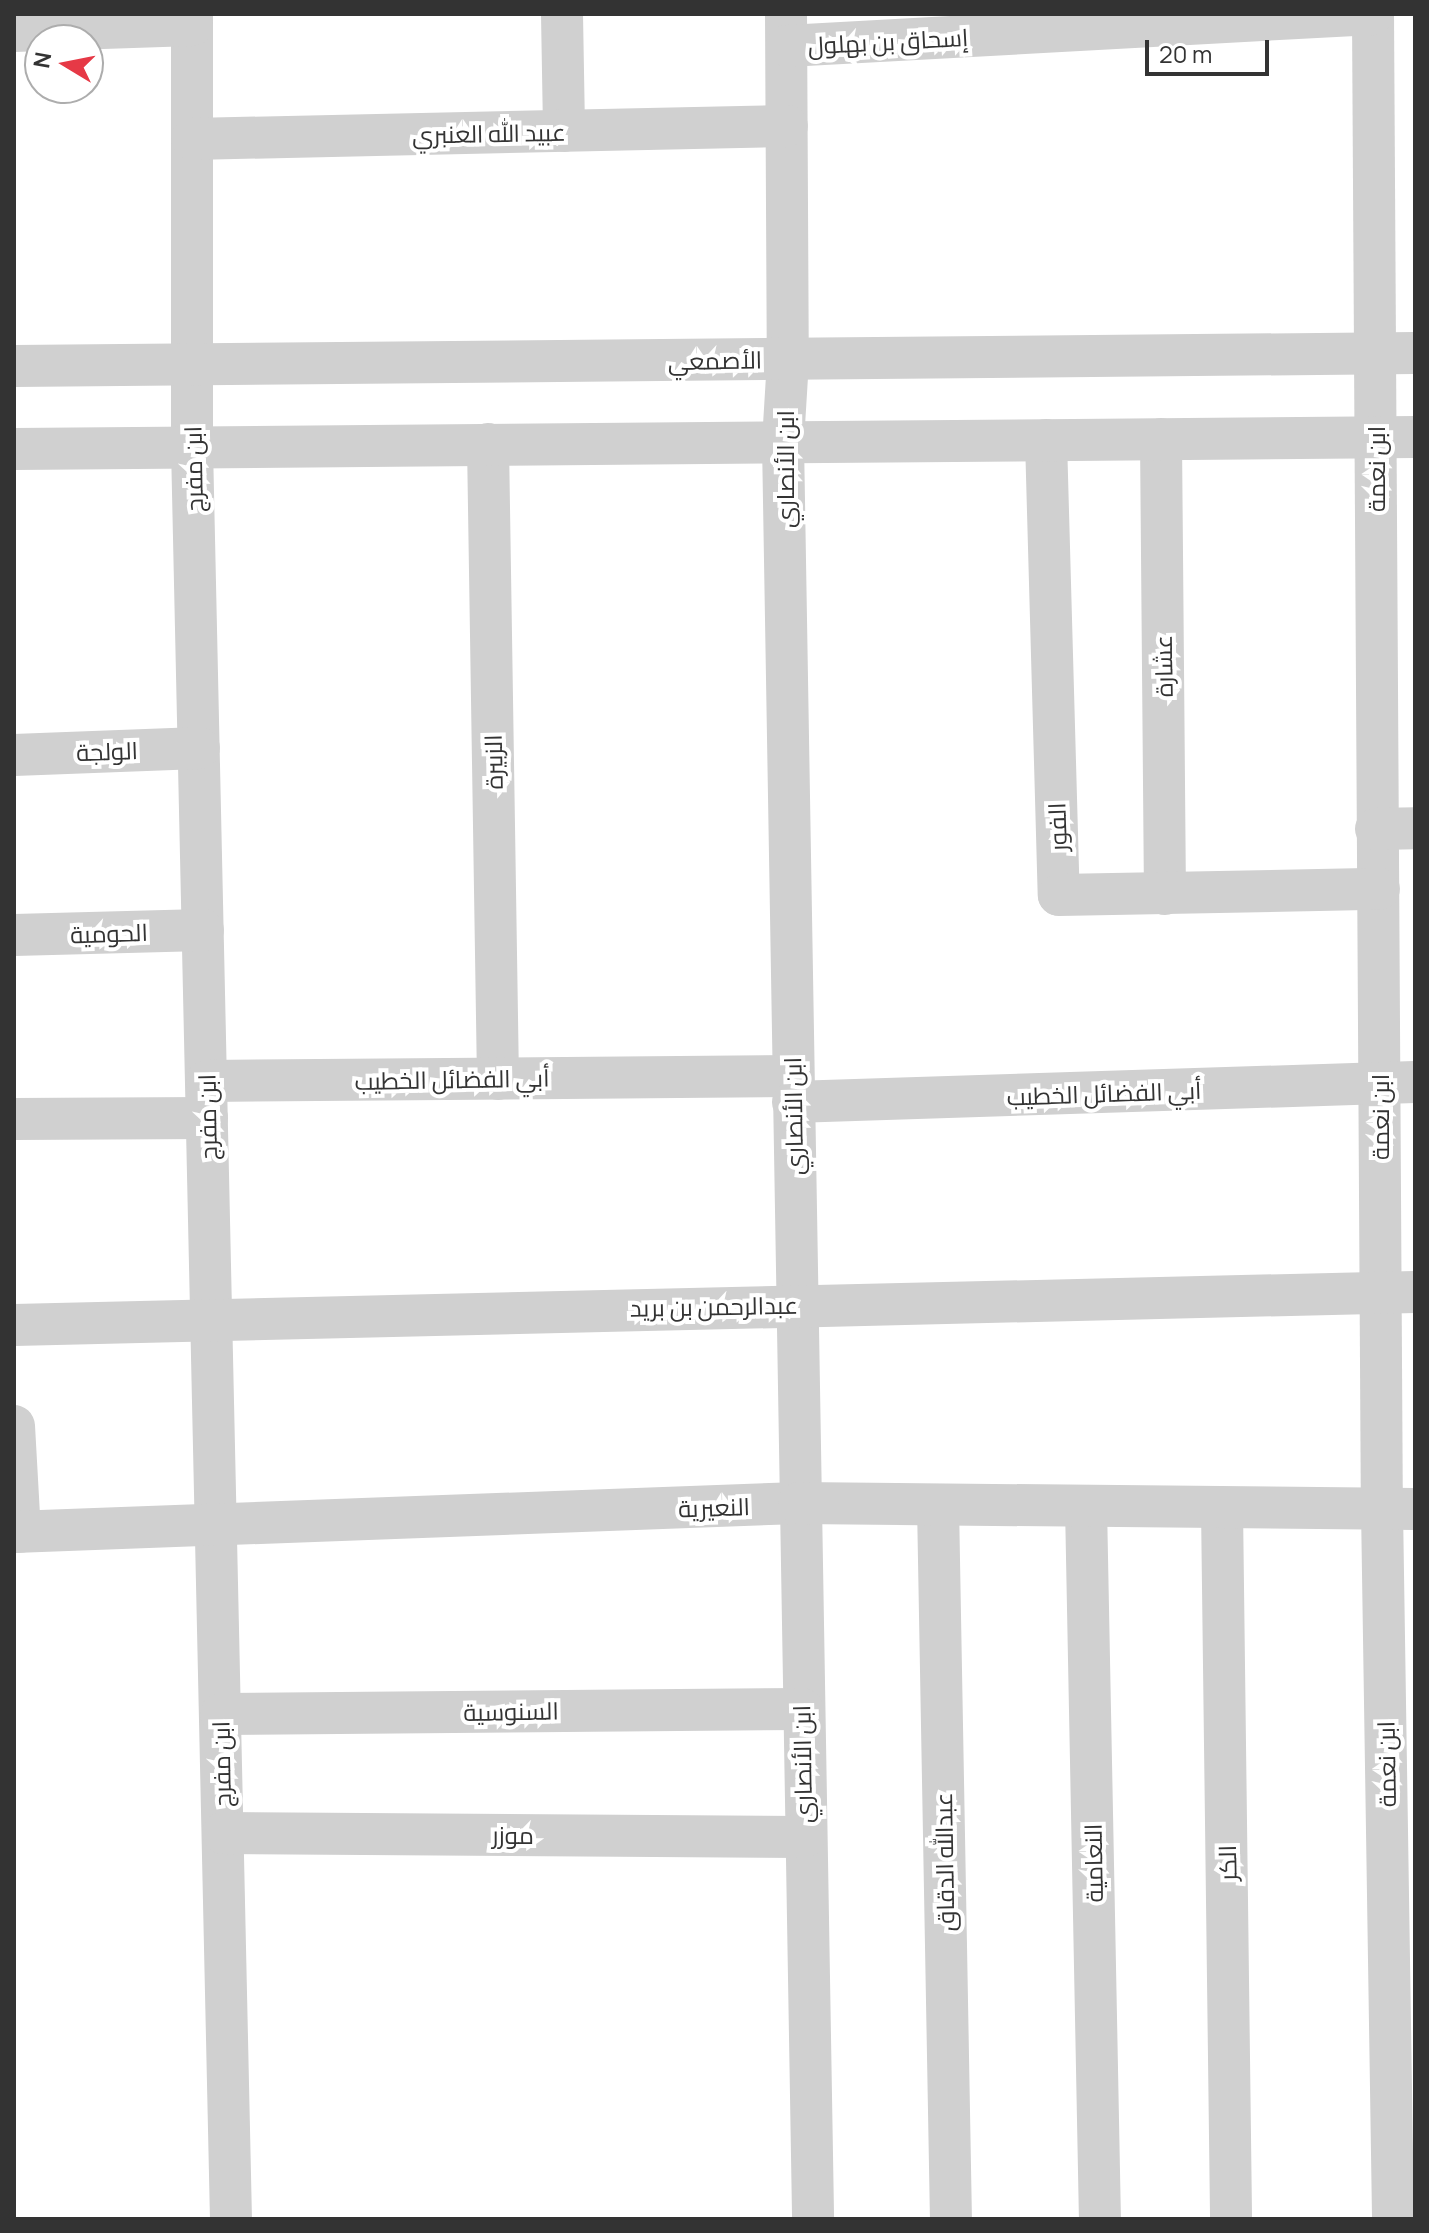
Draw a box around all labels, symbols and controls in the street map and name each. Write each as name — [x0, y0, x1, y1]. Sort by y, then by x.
street label: إسحاق بن بهلول — [807, 22, 969, 60]
north arrow — [24, 24, 104, 104]
scale bar — [1149, 24, 1273, 74]
text: 20 m — [1159, 37, 1212, 70]
text: N — [26, 50, 58, 71]
street label: عبيد الله العنبري — [412, 117, 566, 149]
street label: الأصمعي — [668, 345, 762, 375]
street label: ابن الأنصاري — [771, 410, 799, 528]
street label: ابن مفرج — [178, 426, 208, 512]
street label: ابن نعمة — [1362, 426, 1390, 512]
street label: عشارة — [1148, 635, 1178, 697]
street label: الزبيرة — [478, 734, 508, 790]
street label: الولجة — [76, 736, 138, 766]
street label: الفور — [1042, 802, 1072, 852]
street label: الحومية — [70, 917, 148, 949]
street label: ابن الأنصاري — [778, 1057, 808, 1175]
street label: أبي الفضائل الخطيب — [354, 1063, 550, 1095]
street label: ابن مفرج — [192, 1074, 222, 1160]
street label: ابن نعمة — [1366, 1074, 1394, 1160]
street label: أبي الفضائل الخطيب — [1006, 1075, 1202, 1111]
street label: عبدالرحمن بن بريد — [630, 1290, 798, 1322]
street label: النعيرية — [678, 1491, 750, 1523]
street label: السنوسية — [463, 1696, 559, 1726]
street label: ابن الأنصاري — [787, 1705, 817, 1823]
street label: ابن مفرج — [206, 1721, 236, 1807]
street label: ابن نعمة — [1371, 1721, 1401, 1807]
street label: عبدالله الدقاق — [928, 1792, 960, 1932]
street label: موزر — [492, 1821, 534, 1849]
street label: النعامية — [1078, 1823, 1108, 1903]
street label: الكر — [1212, 1845, 1242, 1881]

